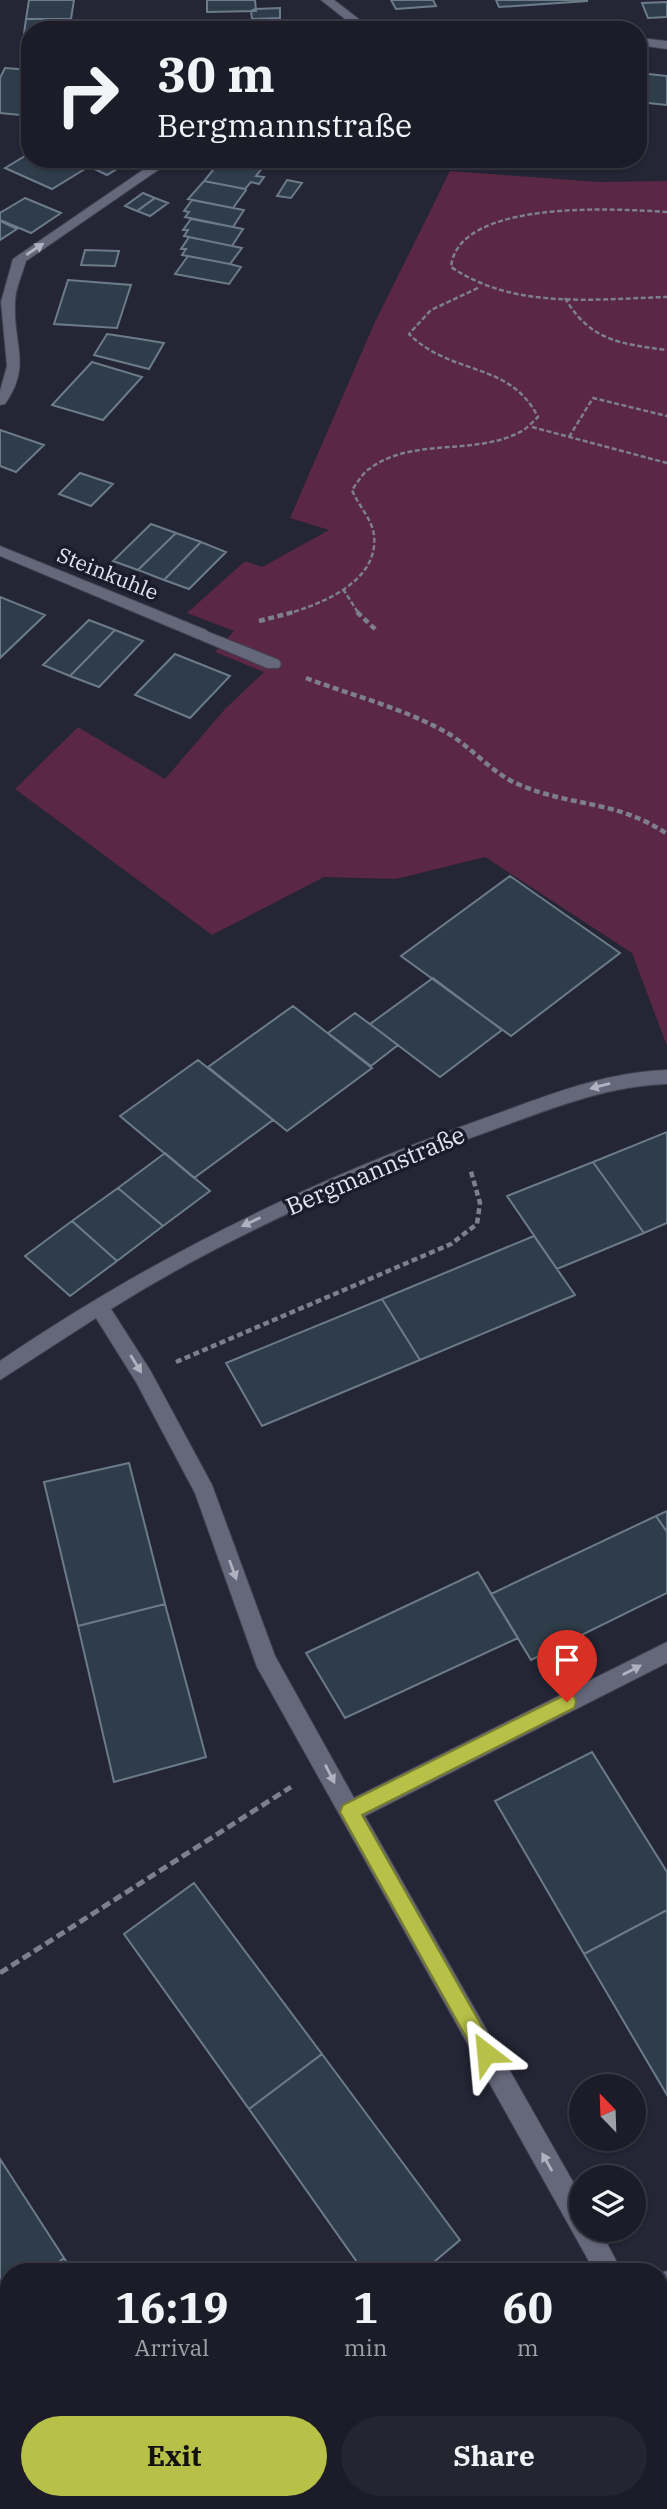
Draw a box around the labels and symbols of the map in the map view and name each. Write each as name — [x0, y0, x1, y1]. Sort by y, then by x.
one-way arrow — [26, 242, 44, 256]
street label: Steinkuhle — [53, 540, 163, 606]
one-way arrow — [589, 1082, 610, 1092]
street label: Bergmannstraße — [281, 1118, 469, 1222]
one-way arrow — [241, 1216, 261, 1228]
one-way arrow — [129, 1355, 142, 1374]
one-way arrow — [228, 1559, 239, 1580]
pin — [537, 1630, 597, 1702]
one-way arrow — [622, 1664, 642, 1675]
one-way arrow — [325, 1764, 336, 1784]
position arrow — [449, 2016, 523, 2090]
north arrow — [569, 2074, 646, 2151]
one-way arrow — [541, 2152, 553, 2172]

